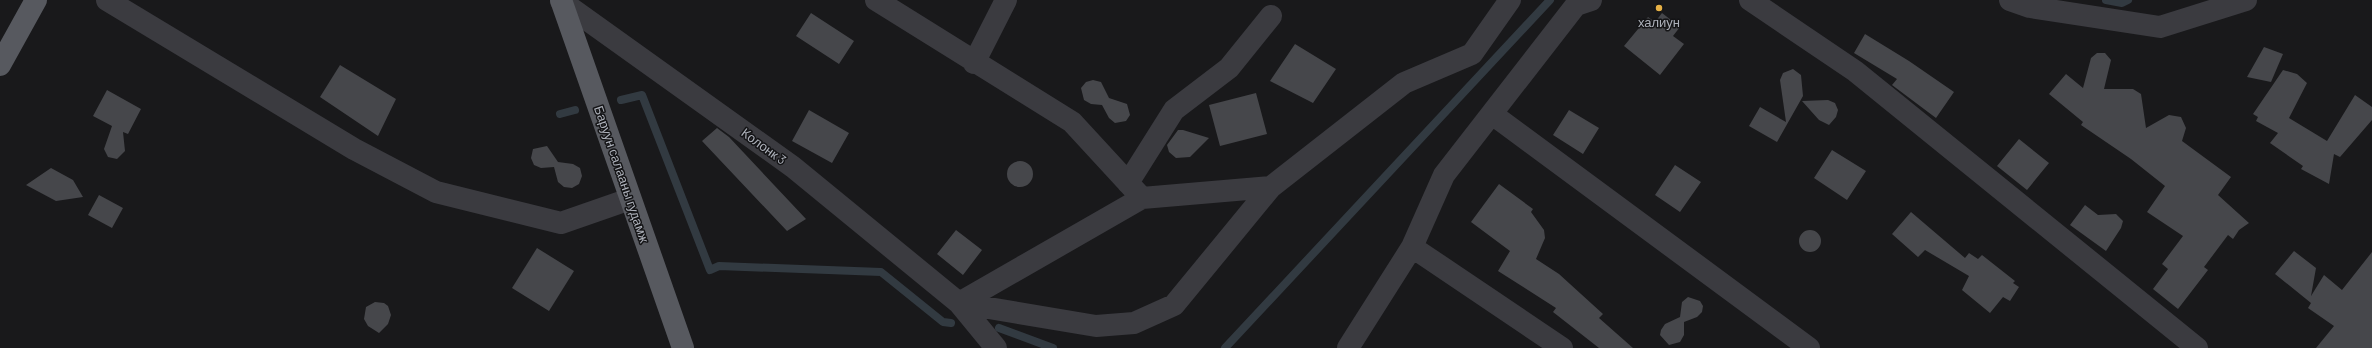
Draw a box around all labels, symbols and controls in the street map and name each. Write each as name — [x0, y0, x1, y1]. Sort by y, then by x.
marker: халиун — [1654, 3, 1664, 13]
place label: халиун — [1638, 14, 1680, 30]
street label: Баруун салааны гудамж — [591, 103, 653, 245]
street label: Колонк 3 — [738, 124, 790, 168]

